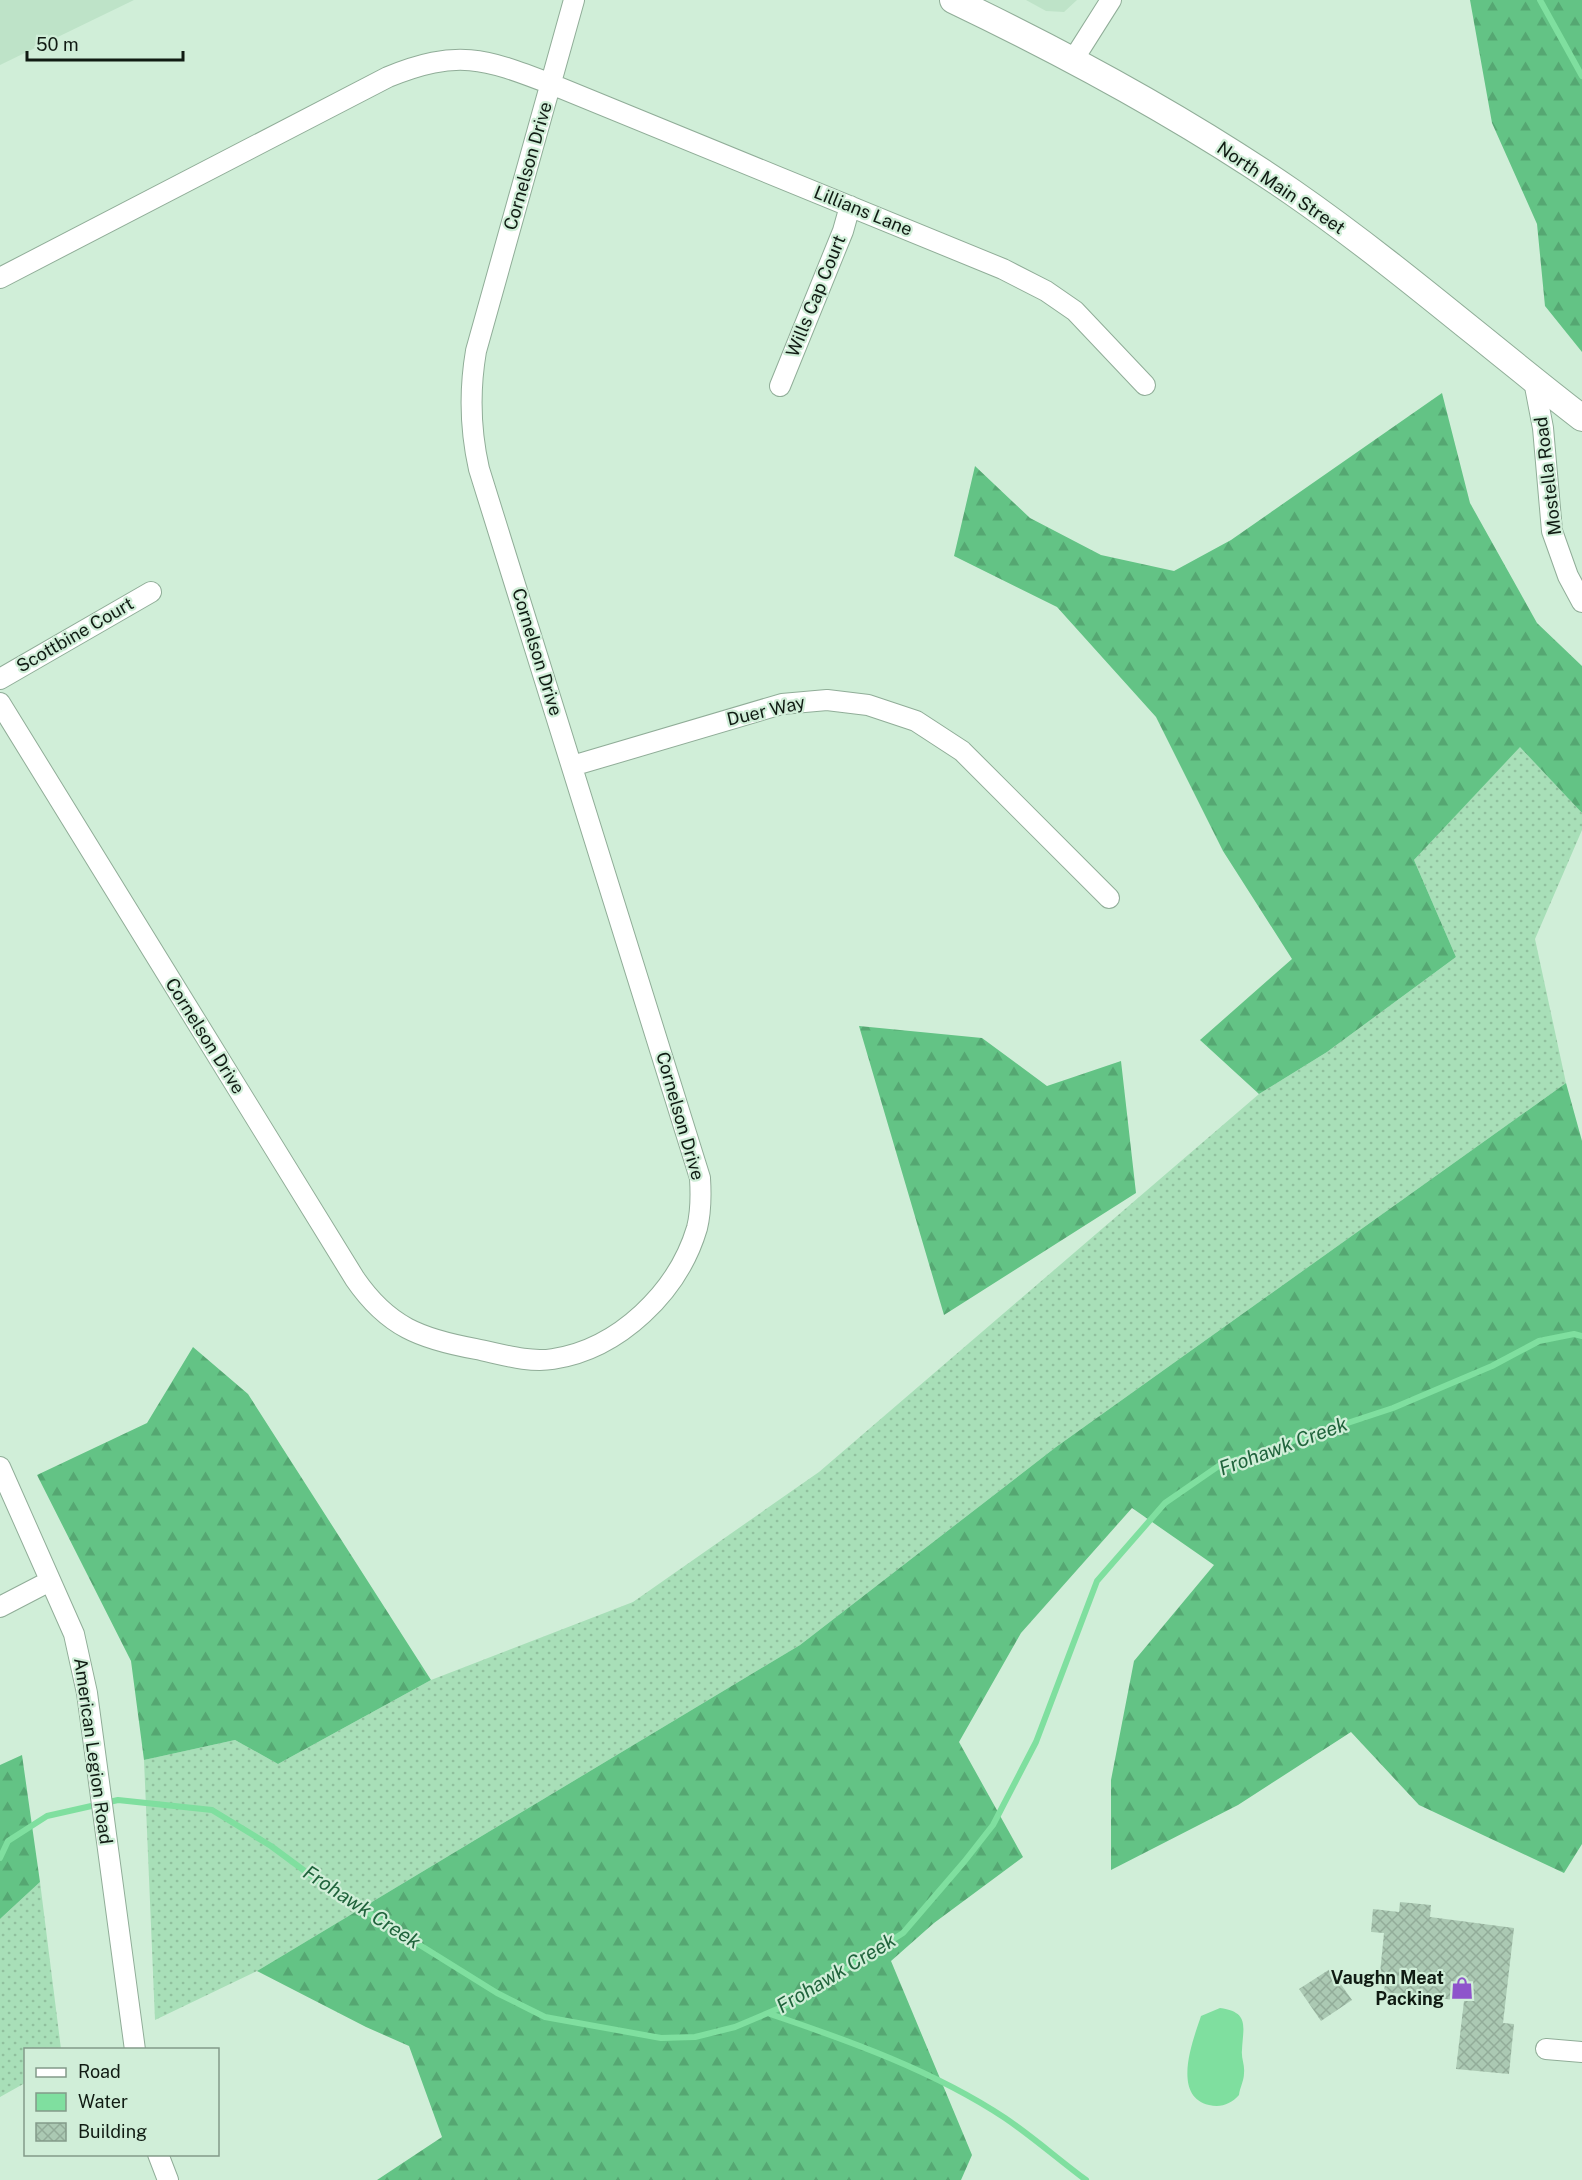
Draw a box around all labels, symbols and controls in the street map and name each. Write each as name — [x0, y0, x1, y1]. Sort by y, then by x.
scale bar — [27, 24, 183, 62]
text: 50 m — [36, 34, 79, 55]
street label: Cornelson Drive — [499, 99, 556, 232]
street label: North Main Street — [1213, 137, 1349, 238]
street label: Lillians Lane — [811, 181, 915, 240]
street label: Wills Cap Court — [782, 232, 850, 360]
street label: Mostella Road — [1530, 416, 1565, 537]
street label: Cornelson Drive — [508, 585, 567, 718]
street label: Scottbine Court — [12, 593, 137, 677]
street label: Duer Way — [725, 691, 807, 730]
street label: Cornelson Drive — [161, 974, 249, 1097]
street label: Cornelson Drive — [652, 1049, 709, 1182]
water label: Frohawk Creek — [1215, 1412, 1351, 1480]
street label: American Legion Road — [70, 1656, 117, 1845]
water label: Frohawk Creek — [299, 1860, 425, 1954]
water label: Frohawk Creek — [772, 1928, 900, 2018]
place label: Vaughn Meat Packing — [1331, 1967, 1444, 2009]
shop icon: Vaughn Meat Packing — [1449, 1975, 1475, 2001]
legend — [24, 2048, 219, 2156]
text: Road — [78, 2061, 121, 2082]
text: Water — [78, 2091, 128, 2112]
text: Building — [78, 2121, 147, 2142]

